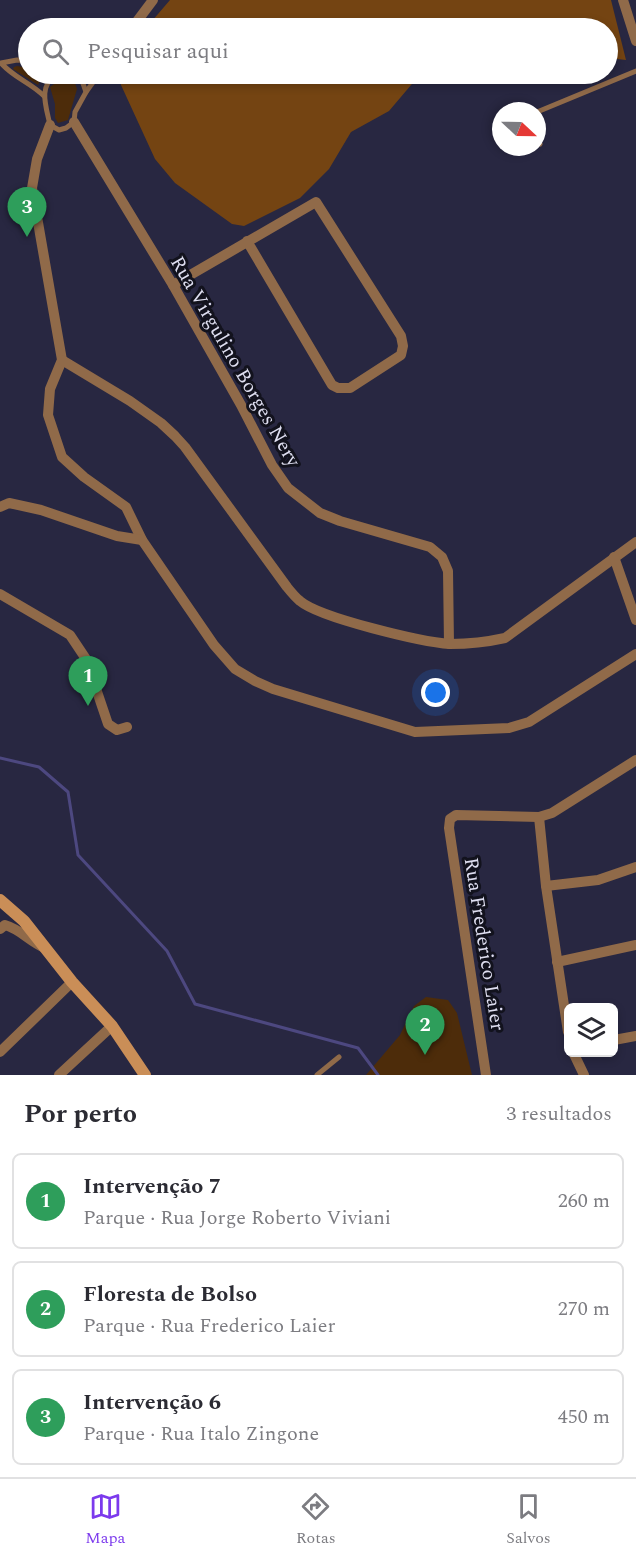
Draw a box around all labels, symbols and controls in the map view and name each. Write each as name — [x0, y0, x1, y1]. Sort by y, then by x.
search box — [18, 18, 618, 84]
icon: search — [39, 35, 72, 68]
text: Pesquisar aqui — [87, 35, 229, 68]
north arrow — [492, 102, 546, 156]
pin: 3 — [8, 188, 46, 237]
street label: Rua Virgulino Borges Nery — [162, 250, 309, 474]
pin: 1 — [68, 656, 107, 706]
your location — [421, 678, 450, 707]
street label: Rua Frederico Laier — [455, 855, 513, 1033]
map controls — [564, 1003, 618, 1057]
button: layers — [564, 1003, 618, 1057]
pin: 2 — [406, 1006, 444, 1055]
text: Por perto — [24, 1094, 137, 1134]
text: 3 resultados — [506, 1099, 612, 1129]
text: Intervenção 7 — [83, 1170, 221, 1203]
text: 1 — [40, 1186, 51, 1216]
text: 260 m — [558, 1186, 610, 1216]
text: Parque · Rua Jorge Roberto Viviani — [83, 1203, 391, 1233]
text: Floresta de Bolso — [83, 1278, 257, 1311]
text: 2 — [40, 1294, 51, 1324]
text: 270 m — [558, 1294, 610, 1324]
text: Parque · Rua Frederico Laier — [83, 1311, 335, 1341]
text: Intervenção 6 — [83, 1386, 221, 1419]
text: 3 — [40, 1402, 51, 1432]
text: 450 m — [558, 1402, 610, 1432]
text: Parque · Rua Italo Zingone — [83, 1419, 319, 1449]
tab: Mapa — [85, 1490, 125, 1550]
tab: Rotas — [296, 1490, 336, 1550]
tab: Salvos — [506, 1490, 551, 1550]

